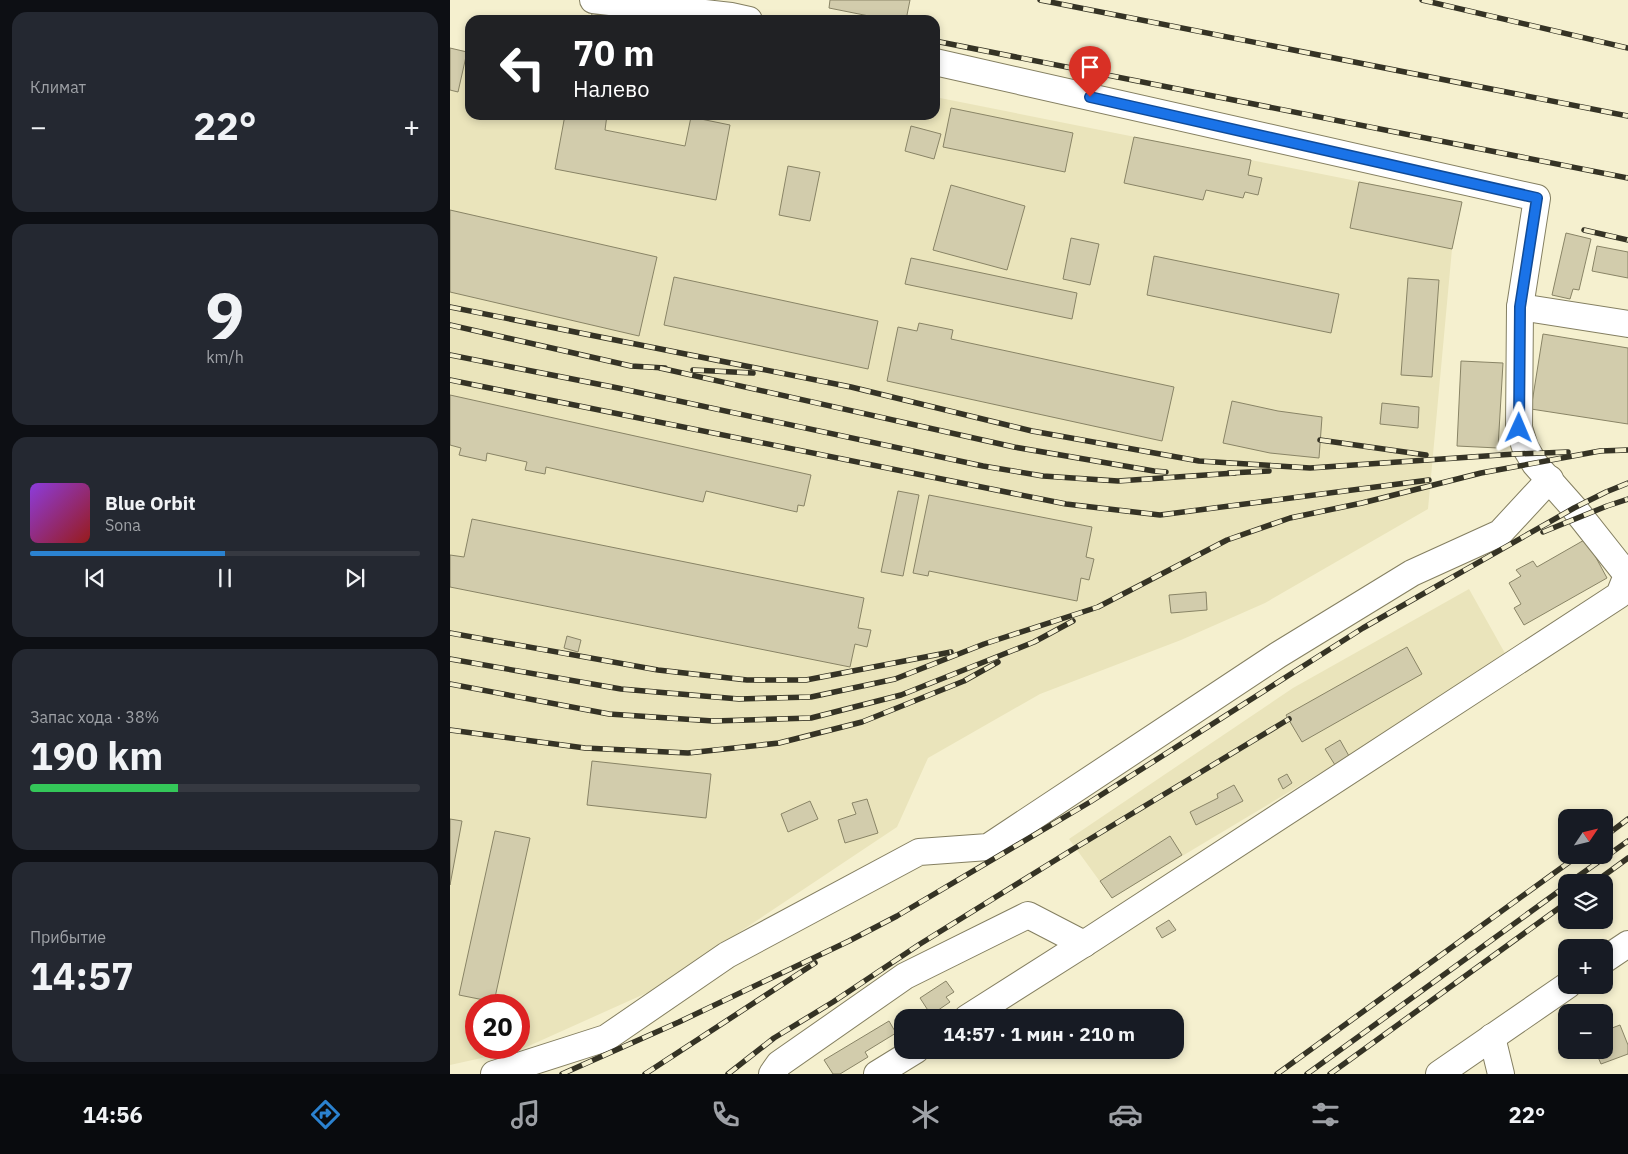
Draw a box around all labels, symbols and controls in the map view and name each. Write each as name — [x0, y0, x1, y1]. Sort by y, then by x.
text: 70 m — [573, 30, 655, 76]
icon: left — [490, 35, 555, 100]
pin — [1069, 46, 1111, 97]
icon: arrive — [1076, 53, 1104, 81]
text: Налево — [573, 74, 650, 103]
text: Климат — [30, 77, 86, 97]
text: 22° — [193, 101, 257, 150]
text: − — [30, 108, 47, 145]
text: + — [403, 108, 420, 145]
text: 9 — [205, 272, 245, 357]
text: km/h — [206, 347, 244, 367]
position arrow — [1492, 401, 1544, 453]
text: Blue Orbit — [105, 491, 195, 515]
text: Sona — [105, 515, 141, 535]
icon: previous — [81, 564, 109, 592]
icon: pause — [211, 564, 239, 592]
icon: next — [341, 564, 369, 592]
text: Запас хода · 38% — [30, 707, 159, 727]
text: 190 km — [30, 731, 163, 780]
north arrow — [1558, 809, 1612, 864]
map controls — [1558, 809, 1613, 1059]
button: layers — [1558, 874, 1613, 929]
text: Прибытие — [30, 927, 106, 947]
button: + — [1558, 939, 1613, 994]
text: 14:57 — [30, 951, 134, 1000]
speed limit sign: 20 — [465, 994, 530, 1059]
button: − — [1558, 1004, 1613, 1059]
text: 14:57 · 1 мин · 210 m — [943, 1022, 1135, 1046]
icon: directions — [308, 1097, 343, 1132]
icon: music — [508, 1097, 543, 1132]
icon: phone — [708, 1097, 743, 1132]
icon: climate — [908, 1097, 943, 1132]
icon: car — [1108, 1097, 1143, 1132]
icon: filters — [1308, 1097, 1343, 1132]
text: 14:56 — [83, 1100, 143, 1129]
text: 22° — [1509, 1100, 1545, 1129]

